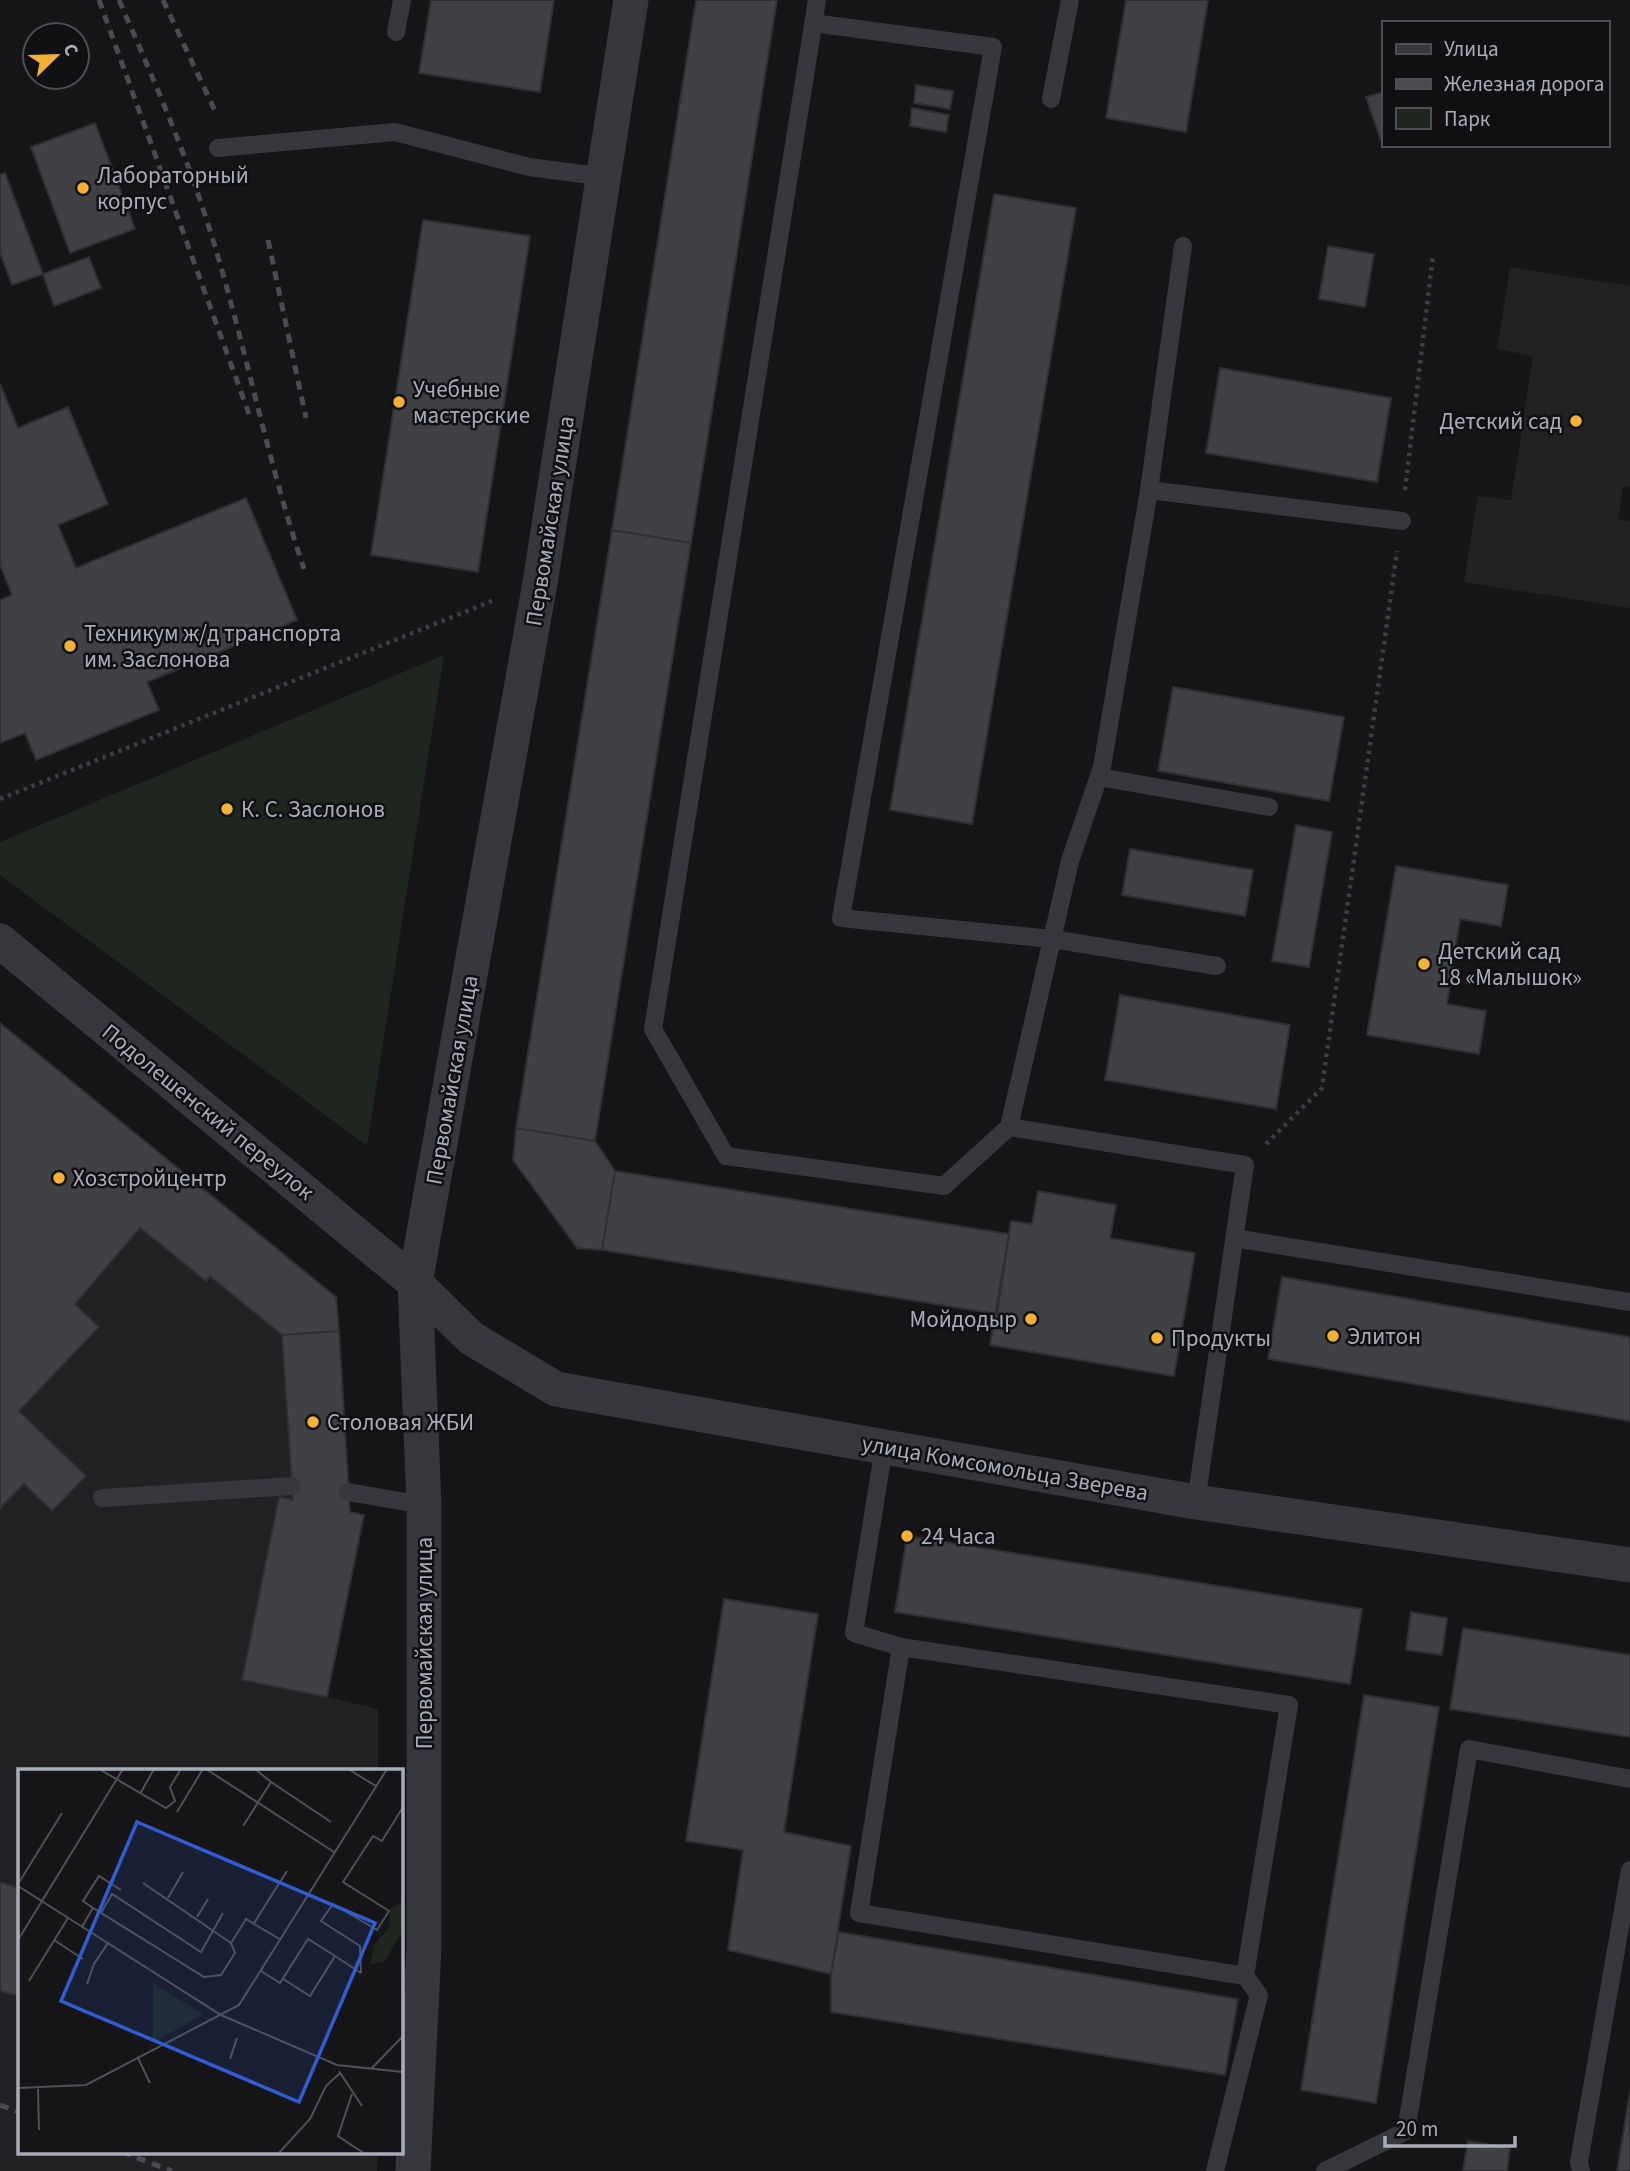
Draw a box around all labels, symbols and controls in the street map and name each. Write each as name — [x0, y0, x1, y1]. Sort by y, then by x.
north arrow — [21, 21, 91, 91]
legend — [1382, 21, 1609, 147]
text: Улица — [1444, 34, 1499, 64]
text: С — [56, 40, 85, 60]
text: Железная дорога — [1444, 69, 1604, 99]
text: Парк — [1444, 104, 1491, 134]
place label: Лабораторный корпус — [97, 159, 249, 218]
marker: Лабораторный корпус — [75, 180, 91, 196]
place label: Учебные мастерские — [413, 373, 530, 432]
marker: Учебные мастерские — [391, 394, 407, 410]
place label: Детский сад — [1439, 405, 1562, 438]
marker: Детский сад — [1568, 413, 1584, 429]
street label: Первомайская улица — [517, 414, 583, 628]
place label: Техникум ж/д транспорта им. Заслонова — [84, 617, 341, 676]
marker: Техникум ж/д транспорта им. Заслонова — [62, 638, 78, 654]
place label: К. С. Заслонов — [241, 793, 385, 826]
marker: К. С. Заслонов — [219, 801, 235, 817]
place label: Детский сад 18 «Малышок» — [1438, 935, 1582, 994]
marker: Детский сад 18 «Малышок» — [1416, 956, 1432, 972]
street label: Первомайская улица — [417, 973, 487, 1187]
street label: Подолешенский переулок — [95, 1016, 322, 1209]
place label: Хозстройцентр — [73, 1162, 227, 1195]
marker: Хозстройцентр — [51, 1170, 67, 1186]
place label: Мойдодыр — [910, 1303, 1017, 1336]
marker: Мойдодыр — [1023, 1311, 1039, 1327]
place label: Элитон — [1347, 1320, 1421, 1353]
place label: Продукты — [1171, 1322, 1271, 1355]
marker: Элитон — [1325, 1328, 1341, 1344]
marker: Продукты — [1149, 1330, 1165, 1346]
place label: Столовая ЖБИ — [327, 1406, 474, 1439]
marker: Столовая ЖБИ — [305, 1414, 321, 1430]
street label: улица Комсомольца Зверева — [859, 1427, 1151, 1509]
place label: 24 Часа — [921, 1520, 996, 1553]
marker: 24 Часа — [899, 1528, 915, 1544]
street label: Первомайская улица — [408, 1537, 441, 1749]
inset map — [18, 1769, 402, 2154]
scale bar — [1385, 2104, 1514, 2148]
text: 20 m — [1396, 2114, 1438, 2144]

